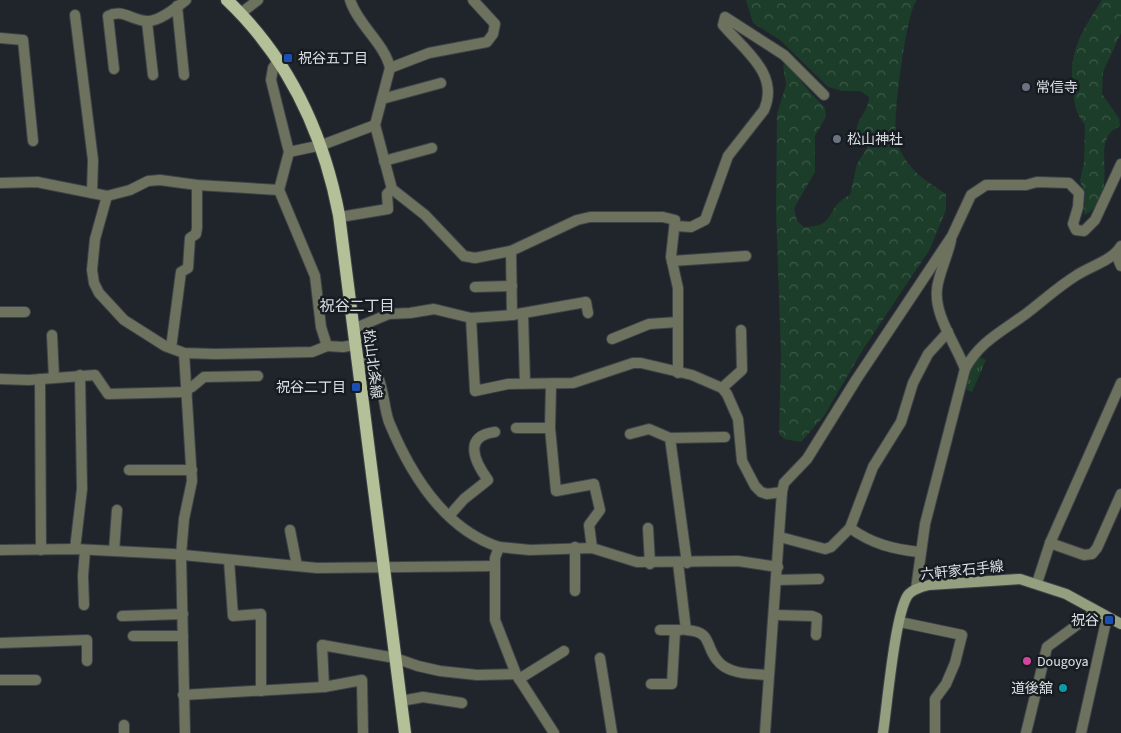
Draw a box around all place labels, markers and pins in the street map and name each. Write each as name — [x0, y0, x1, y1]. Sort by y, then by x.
place label: 祝谷五丁目 — [298, 49, 368, 69]
marker: 祝谷五丁目 — [282, 52, 294, 64]
place label: 常信寺 — [1036, 78, 1078, 98]
marker: 常信寺 — [1020, 81, 1032, 93]
place label: 松山神社 — [847, 130, 903, 150]
marker: 松山神社 — [831, 133, 843, 145]
place label: 祝谷二丁目 — [276, 378, 346, 398]
marker: 祝谷二丁目 — [350, 381, 362, 393]
place label: 祝谷 — [1071, 611, 1099, 631]
marker: 祝谷 — [1103, 614, 1115, 626]
place label: Dougoya — [1037, 652, 1089, 672]
marker: Dougoya — [1021, 655, 1033, 667]
place label: 道後舘 — [1011, 679, 1053, 699]
marker: 道後舘 — [1057, 682, 1069, 694]

